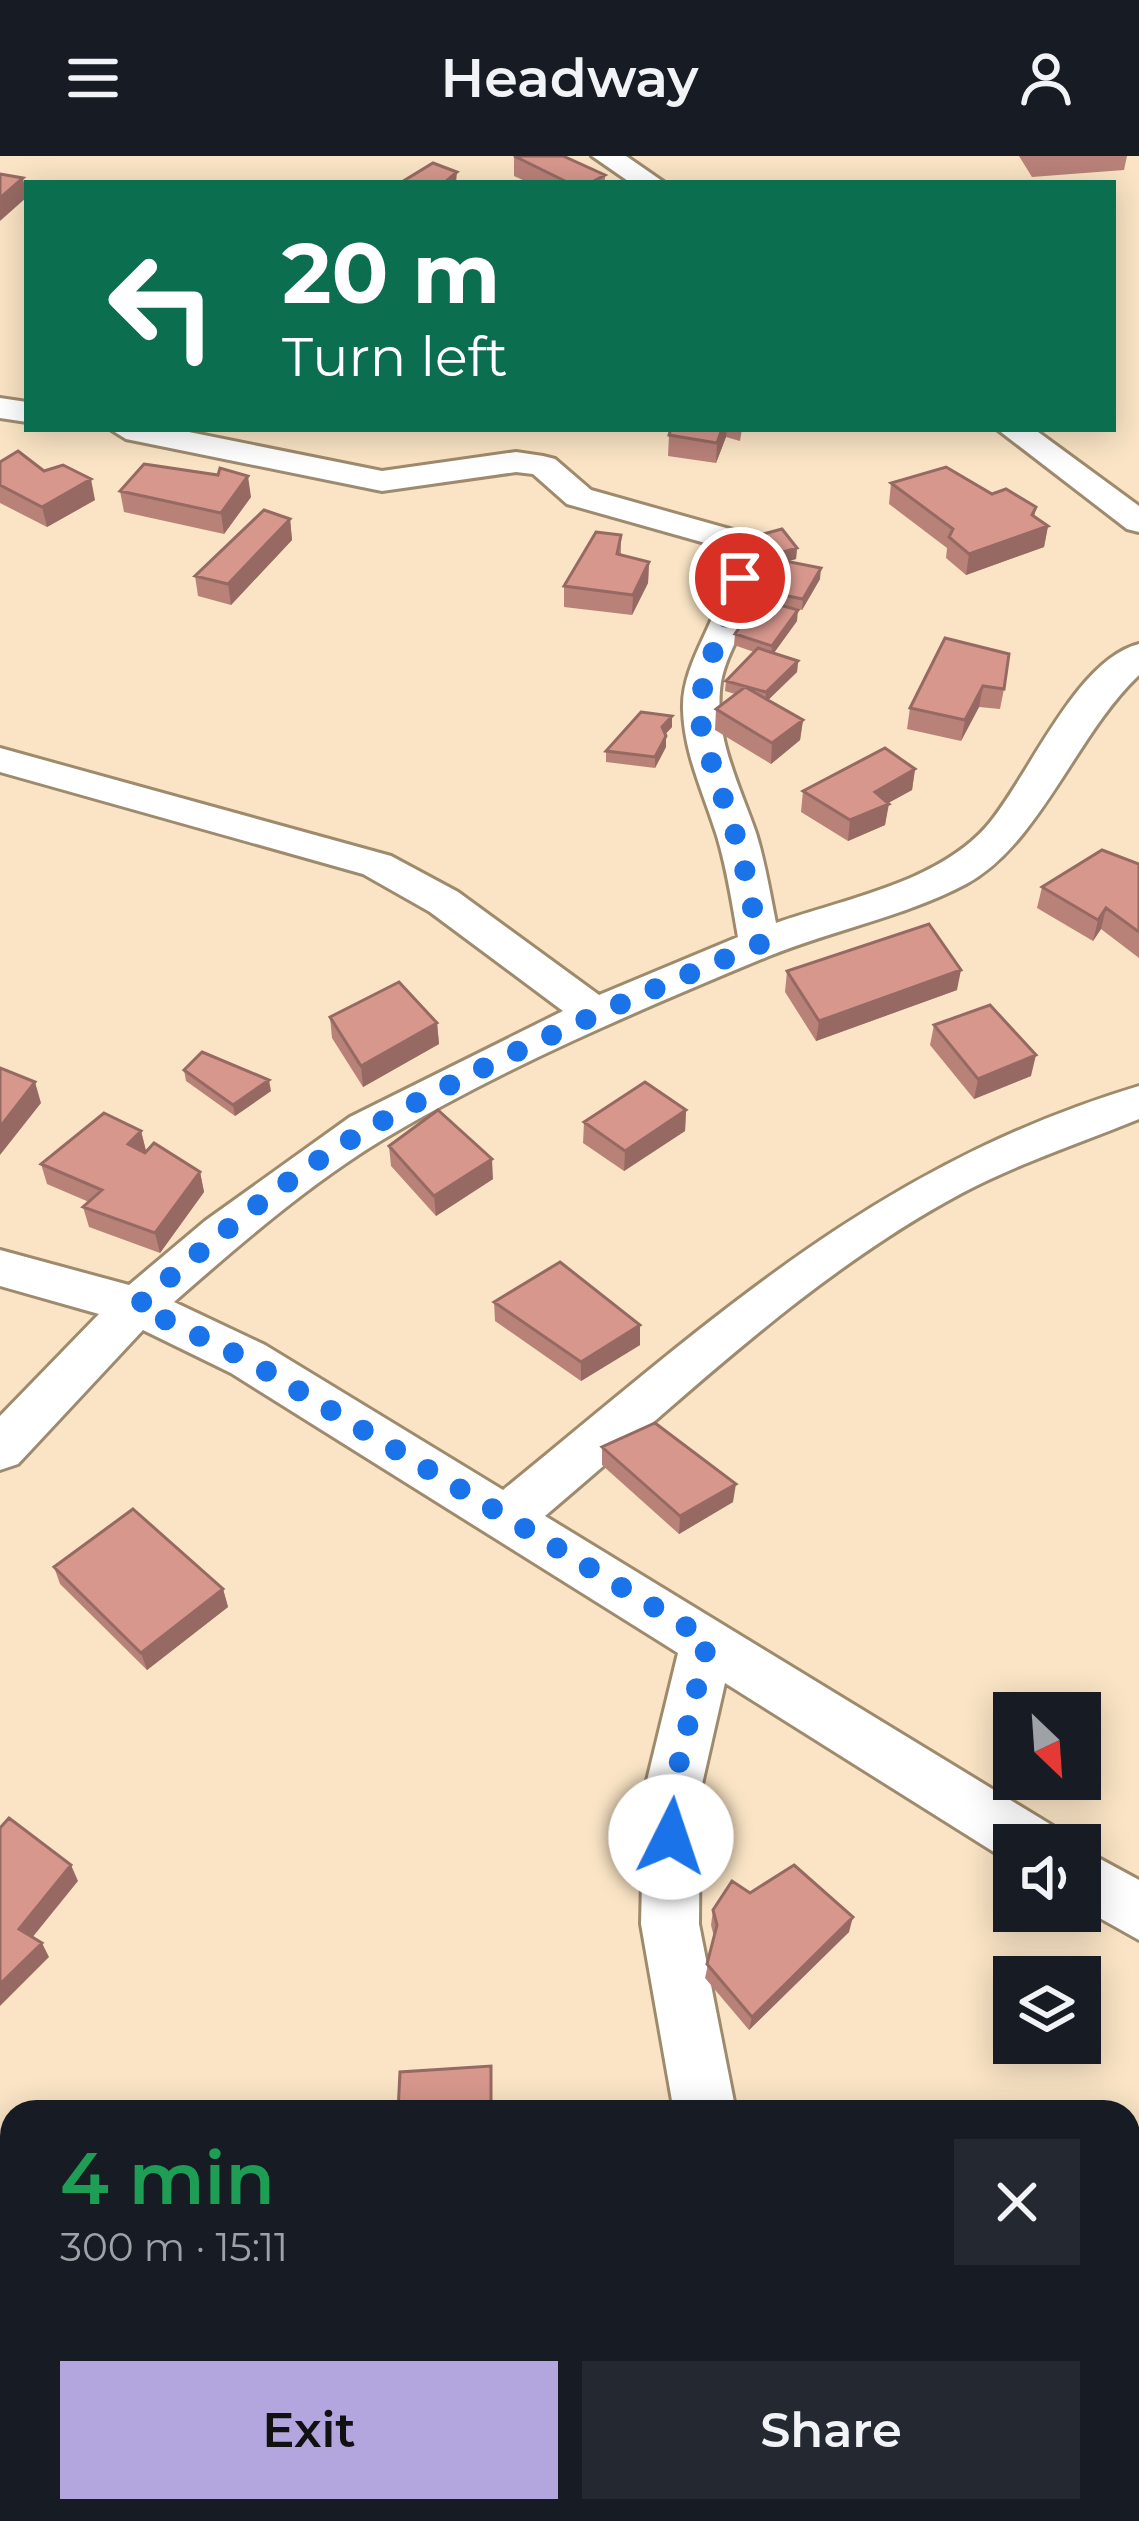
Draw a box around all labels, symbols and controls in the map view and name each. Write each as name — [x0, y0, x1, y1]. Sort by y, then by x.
icon: menu — [60, 45, 126, 111]
text: Headway — [440, 45, 699, 111]
icon: person — [1013, 45, 1079, 111]
text: 20 m — [282, 222, 500, 324]
icon: left — [84, 228, 240, 384]
text: Turn left — [282, 324, 508, 390]
pin — [689, 527, 791, 629]
icon: arrive — [707, 545, 773, 611]
north arrow — [993, 1692, 1101, 1800]
map controls — [993, 1692, 1101, 2064]
position arrow — [608, 1774, 734, 1900]
button: sound — [993, 1824, 1101, 1932]
button: layers — [993, 1956, 1101, 2064]
text: 4 min — [60, 2134, 275, 2222]
button: close — [954, 2139, 1080, 2265]
text: 300 m · 15:11 — [60, 2223, 288, 2271]
button: Exit — [60, 2361, 558, 2499]
button: Share — [582, 2361, 1080, 2499]

